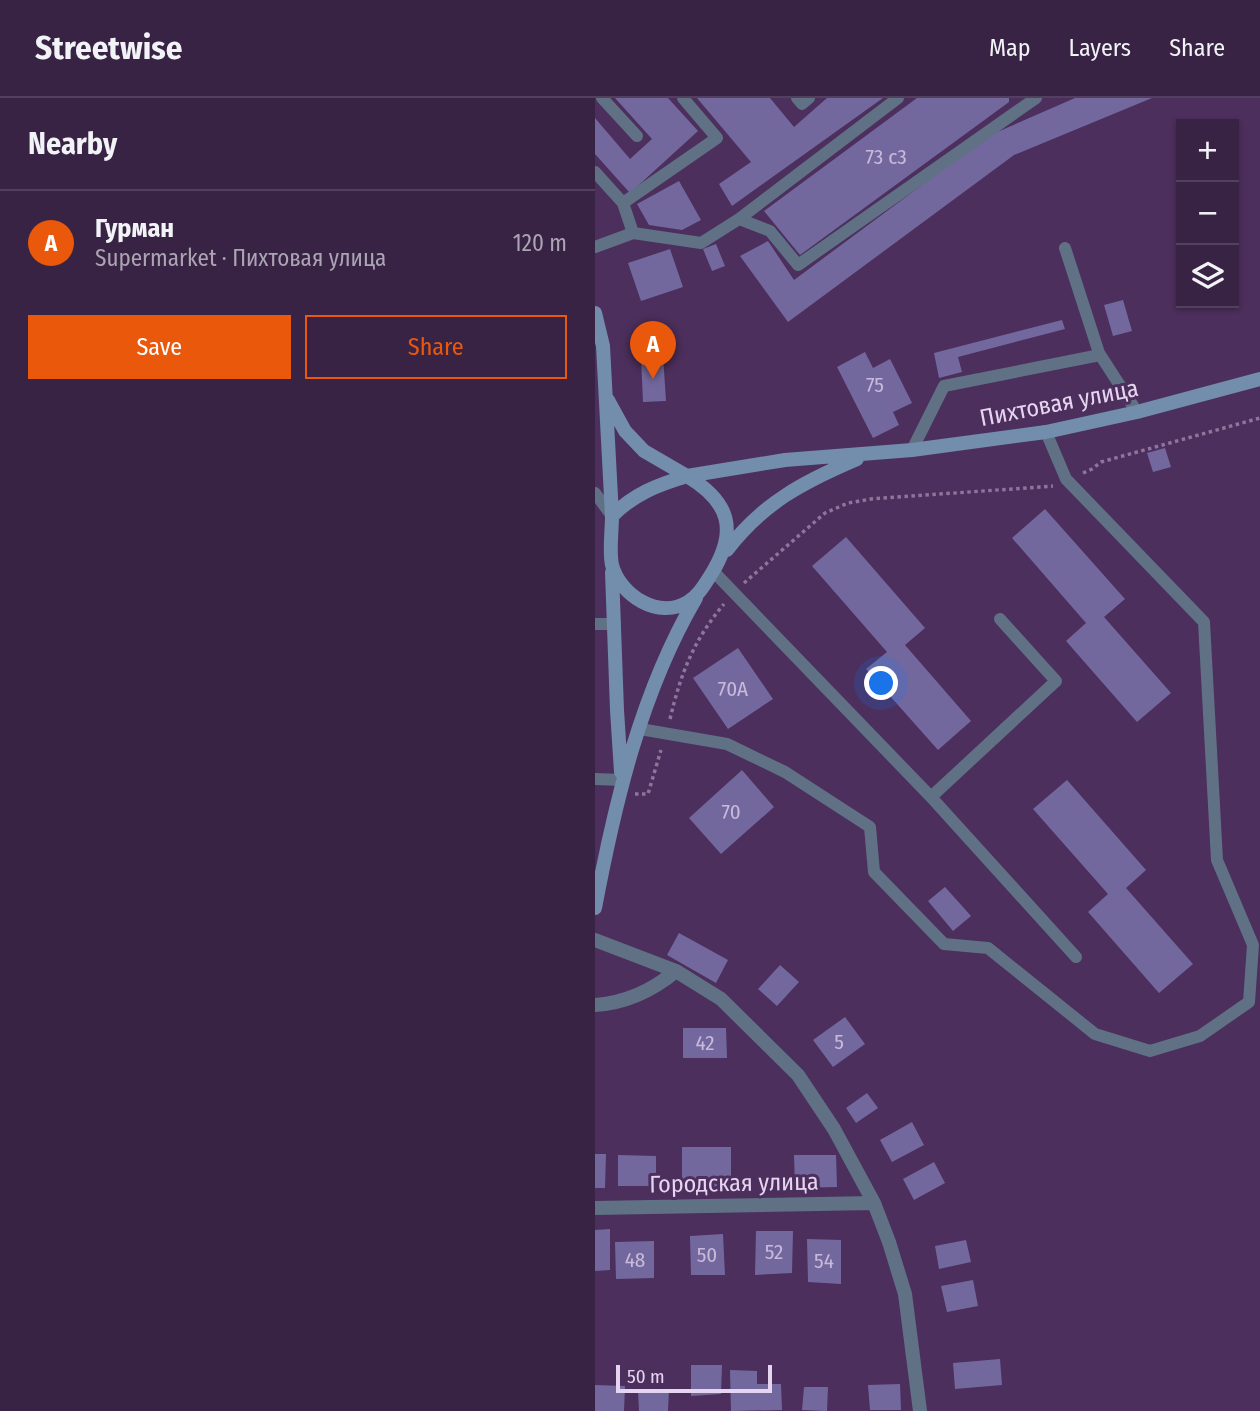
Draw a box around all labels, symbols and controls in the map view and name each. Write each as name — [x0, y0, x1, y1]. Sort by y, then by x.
text: Streetwise — [35, 28, 182, 68]
text: Map — [989, 34, 1031, 62]
text: Layers — [1069, 34, 1131, 62]
text: Share — [1169, 34, 1225, 62]
map controls — [1176, 119, 1239, 308]
button: + — [1176, 119, 1239, 182]
text: Nearby — [28, 126, 117, 162]
house number: 73 с3 — [865, 144, 907, 170]
button: − — [1176, 182, 1239, 245]
text: Гурман — [95, 213, 174, 244]
text: A — [45, 229, 57, 257]
text: 120 m — [513, 229, 567, 257]
text: Supermarket · Пихтовая улица — [95, 244, 386, 272]
button: layers — [1176, 245, 1239, 308]
button: Save — [28, 315, 291, 379]
button: Share — [305, 315, 567, 379]
pin: A — [630, 321, 676, 379]
house number: 75 — [866, 372, 884, 398]
street label: Пихтовая улица — [977, 374, 1141, 432]
your location — [864, 666, 898, 700]
house number: 70А — [718, 676, 748, 702]
house number: 70 — [721, 799, 741, 825]
house number: 5 — [834, 1029, 844, 1055]
house number: 42 — [695, 1030, 715, 1056]
street label: Городская улица — [649, 1168, 819, 1198]
house number: 52 — [765, 1239, 783, 1265]
house number: 50 — [697, 1242, 717, 1268]
house number: 48 — [625, 1247, 645, 1273]
house number: 54 — [814, 1248, 834, 1274]
scale bar — [616, 1362, 772, 1394]
text: 50 m — [627, 1365, 665, 1388]

